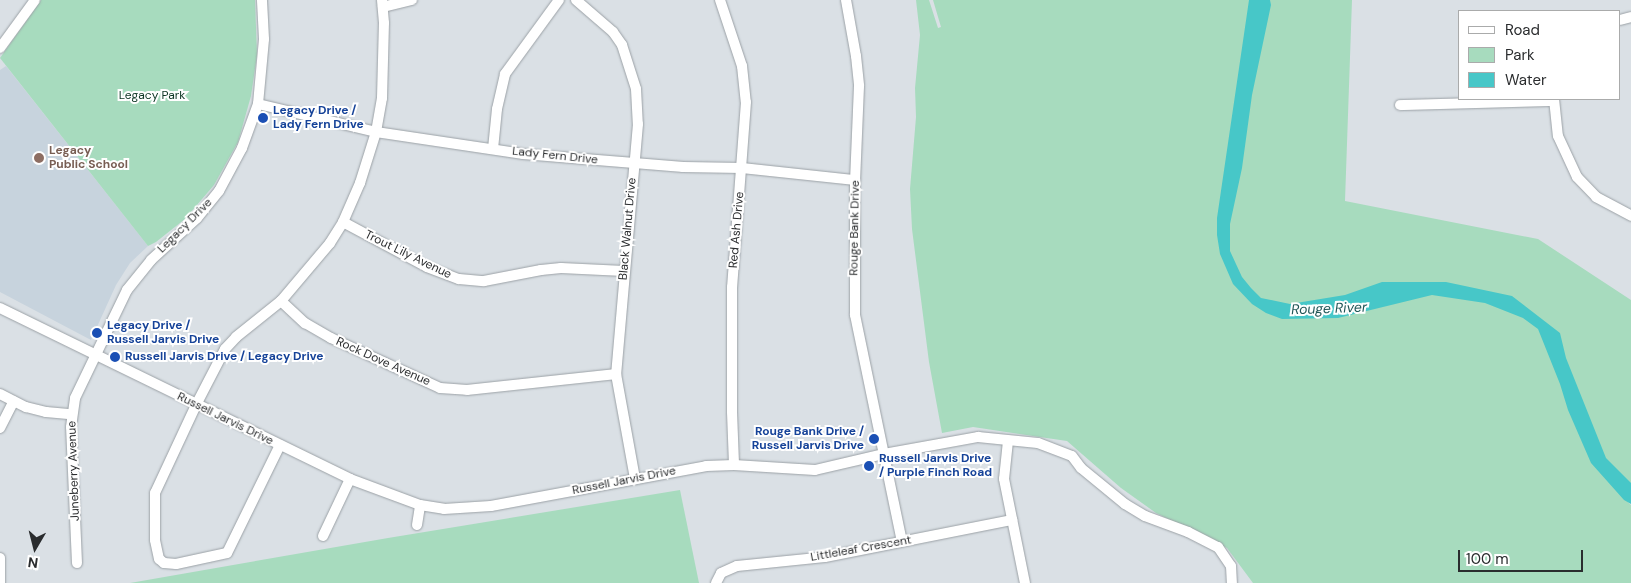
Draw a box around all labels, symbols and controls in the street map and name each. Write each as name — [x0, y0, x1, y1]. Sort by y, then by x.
legend — [1458, 10, 1621, 100]
text: Road — [1505, 20, 1540, 40]
text: Park — [1505, 45, 1535, 65]
text: Water — [1505, 70, 1546, 90]
park label: Legacy Park — [119, 89, 185, 103]
place label: Legacy Drive / Lady Fern Drive — [273, 104, 364, 132]
marker: Legacy Drive / Lady Fern Drive — [257, 112, 269, 124]
place label: Legacy Public School — [49, 144, 128, 172]
street label: Lady Fern Drive — [511, 144, 599, 168]
marker: Legacy Public School — [33, 152, 45, 164]
street label: Black Walnut Drive — [616, 177, 640, 281]
street label: Rouge Bank Drive — [847, 180, 863, 276]
street label: Red Ash Drive — [726, 191, 748, 269]
street label: Legacy Drive — [155, 196, 215, 256]
street label: Trout Lily Avenue — [362, 228, 454, 282]
water label: Rouge River — [1291, 298, 1367, 318]
place label: Legacy Drive / Russell Jarvis Drive — [107, 319, 219, 347]
marker: Legacy Drive / Russell Jarvis Drive — [91, 327, 103, 339]
street label: Rock Dove Avenue — [334, 335, 432, 389]
place label: Russell Jarvis Drive / Legacy Drive — [125, 350, 323, 364]
marker: Russell Jarvis Drive / Legacy Drive — [109, 351, 121, 363]
street label: Russell Jarvis Drive — [175, 389, 275, 449]
street label: Juneberry Avenue — [65, 421, 83, 521]
place label: Rouge Bank Drive / Russell Jarvis Drive — [752, 425, 864, 453]
marker: Rouge Bank Drive / Russell Jarvis Drive — [868, 433, 880, 445]
place label: Russell Jarvis Drive / Purple Finch Road — [879, 452, 992, 480]
marker: Russell Jarvis Drive / Purple Finch Road — [863, 460, 875, 472]
street label: Russell Jarvis Drive — [571, 464, 677, 498]
north arrow — [10, 523, 60, 573]
street label: Littleleaf Crescent — [809, 533, 913, 565]
scale bar — [1461, 540, 1586, 572]
text: 100 m — [1466, 549, 1509, 569]
text: N — [27, 553, 39, 572]

